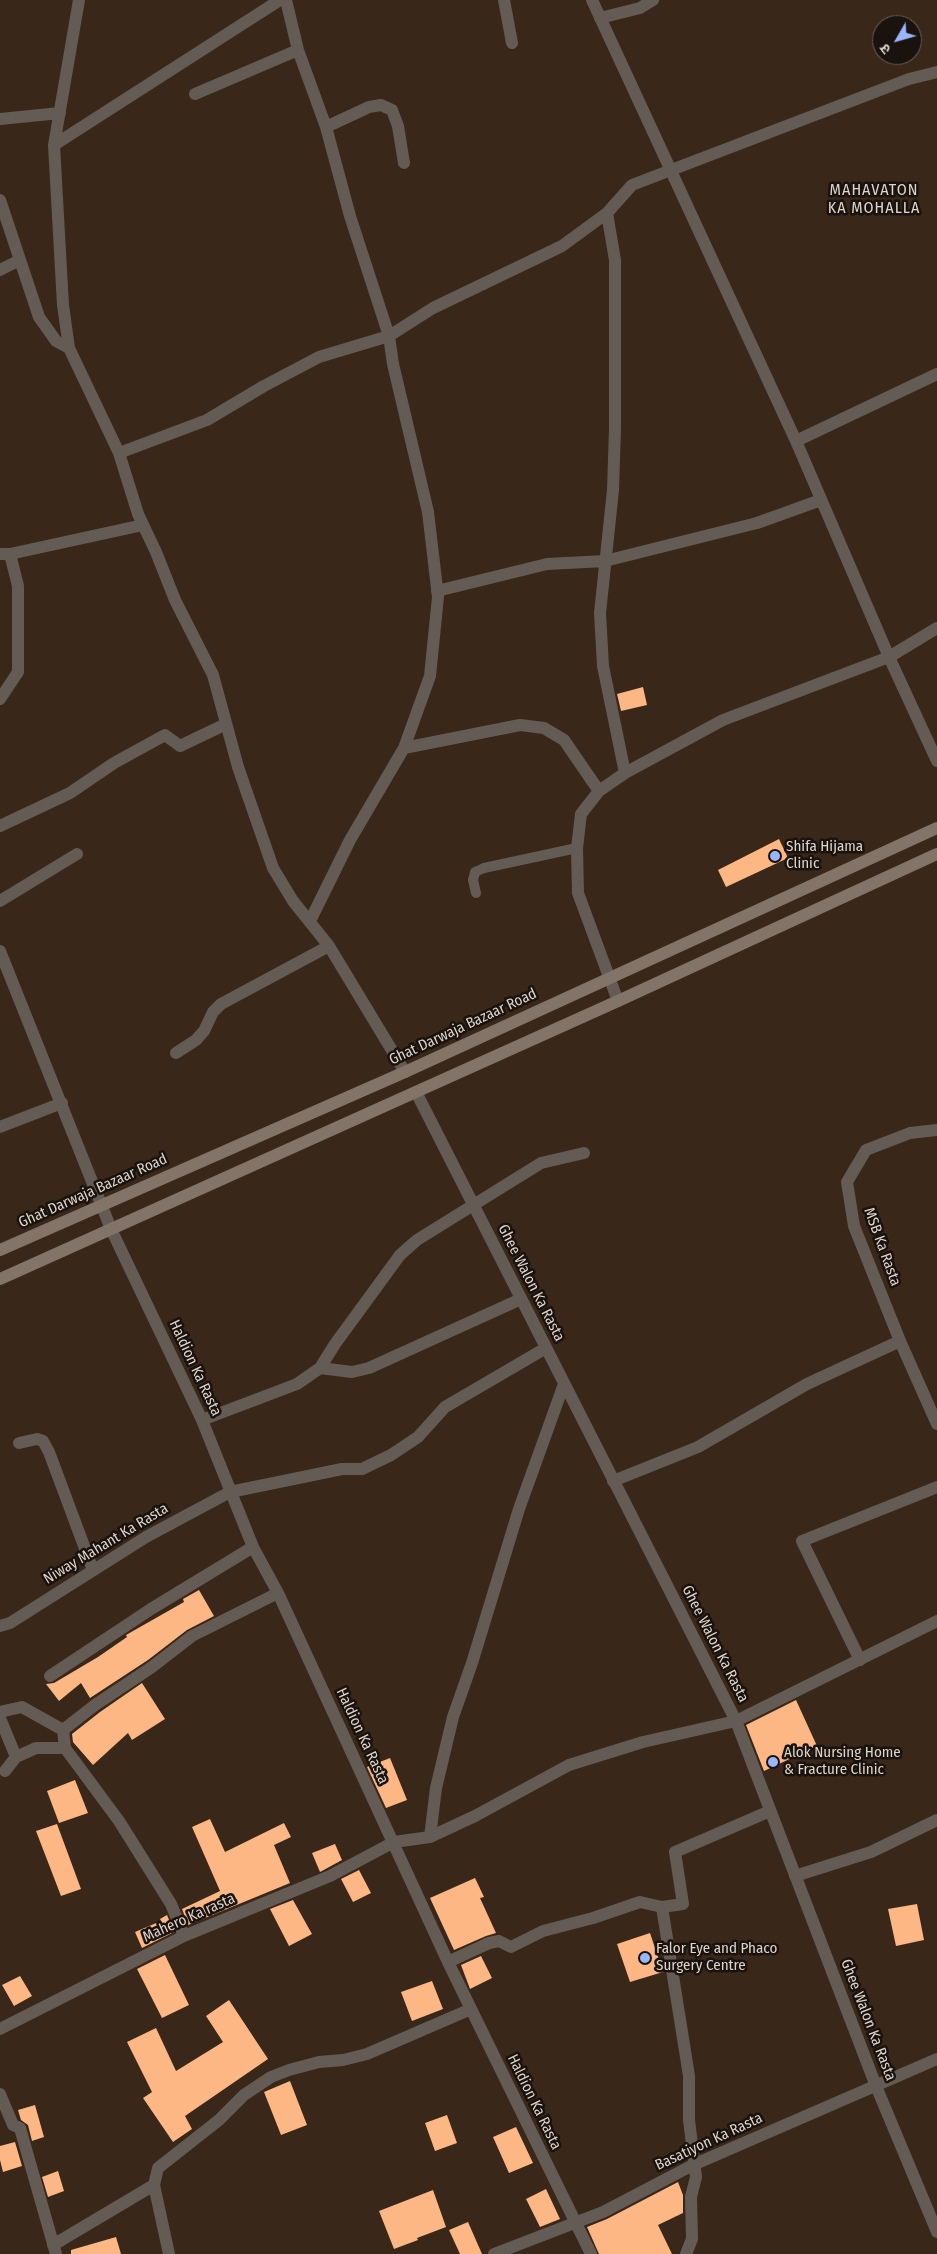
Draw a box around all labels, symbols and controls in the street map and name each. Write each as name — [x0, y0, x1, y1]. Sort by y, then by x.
north arrow — [872, 15, 922, 65]
text: उ — [876, 40, 895, 57]
district label: MAHAVATON KA MOHALLA — [826, 181, 922, 219]
place label: Shifa Hijama Clinic — [786, 838, 863, 873]
marker: Shifa Hijama Clinic — [768, 849, 782, 863]
street label: Ghat Darwaja Bazaar Road — [386, 985, 540, 1069]
street label: Ghat Darwaja Bazaar Road — [16, 1150, 170, 1232]
street label: MSB Ka Rasta — [859, 1205, 905, 1289]
street label: Ghee Walon Ka Rasta — [494, 1222, 568, 1344]
street label: Haldion Ka Rasta — [165, 1317, 225, 1419]
street label: Niway Mahant Ka Rasta — [41, 1500, 171, 1588]
street label: Ghee Walon Ka Rasta — [678, 1583, 752, 1705]
street label: Haldion Ka Rasta — [332, 1685, 392, 1787]
place label: Alok Nursing Home & Fracture Clinic — [784, 1744, 901, 1779]
marker: Alok Nursing Home & Fracture Clinic — [766, 1755, 780, 1769]
street label: Mahero Ka rasta — [140, 1890, 238, 1946]
place label: Falor Eye and Phaco Surgery Centre — [656, 1940, 777, 1975]
marker: Falor Eye and Phaco Surgery Centre — [638, 1951, 652, 1965]
street label: Ghee Walon Ka Rasta — [837, 1957, 899, 2083]
street label: Haldion Ka Rasta — [503, 2051, 565, 2153]
street label: Basatiyon Ka Rasta — [653, 2109, 765, 2175]

